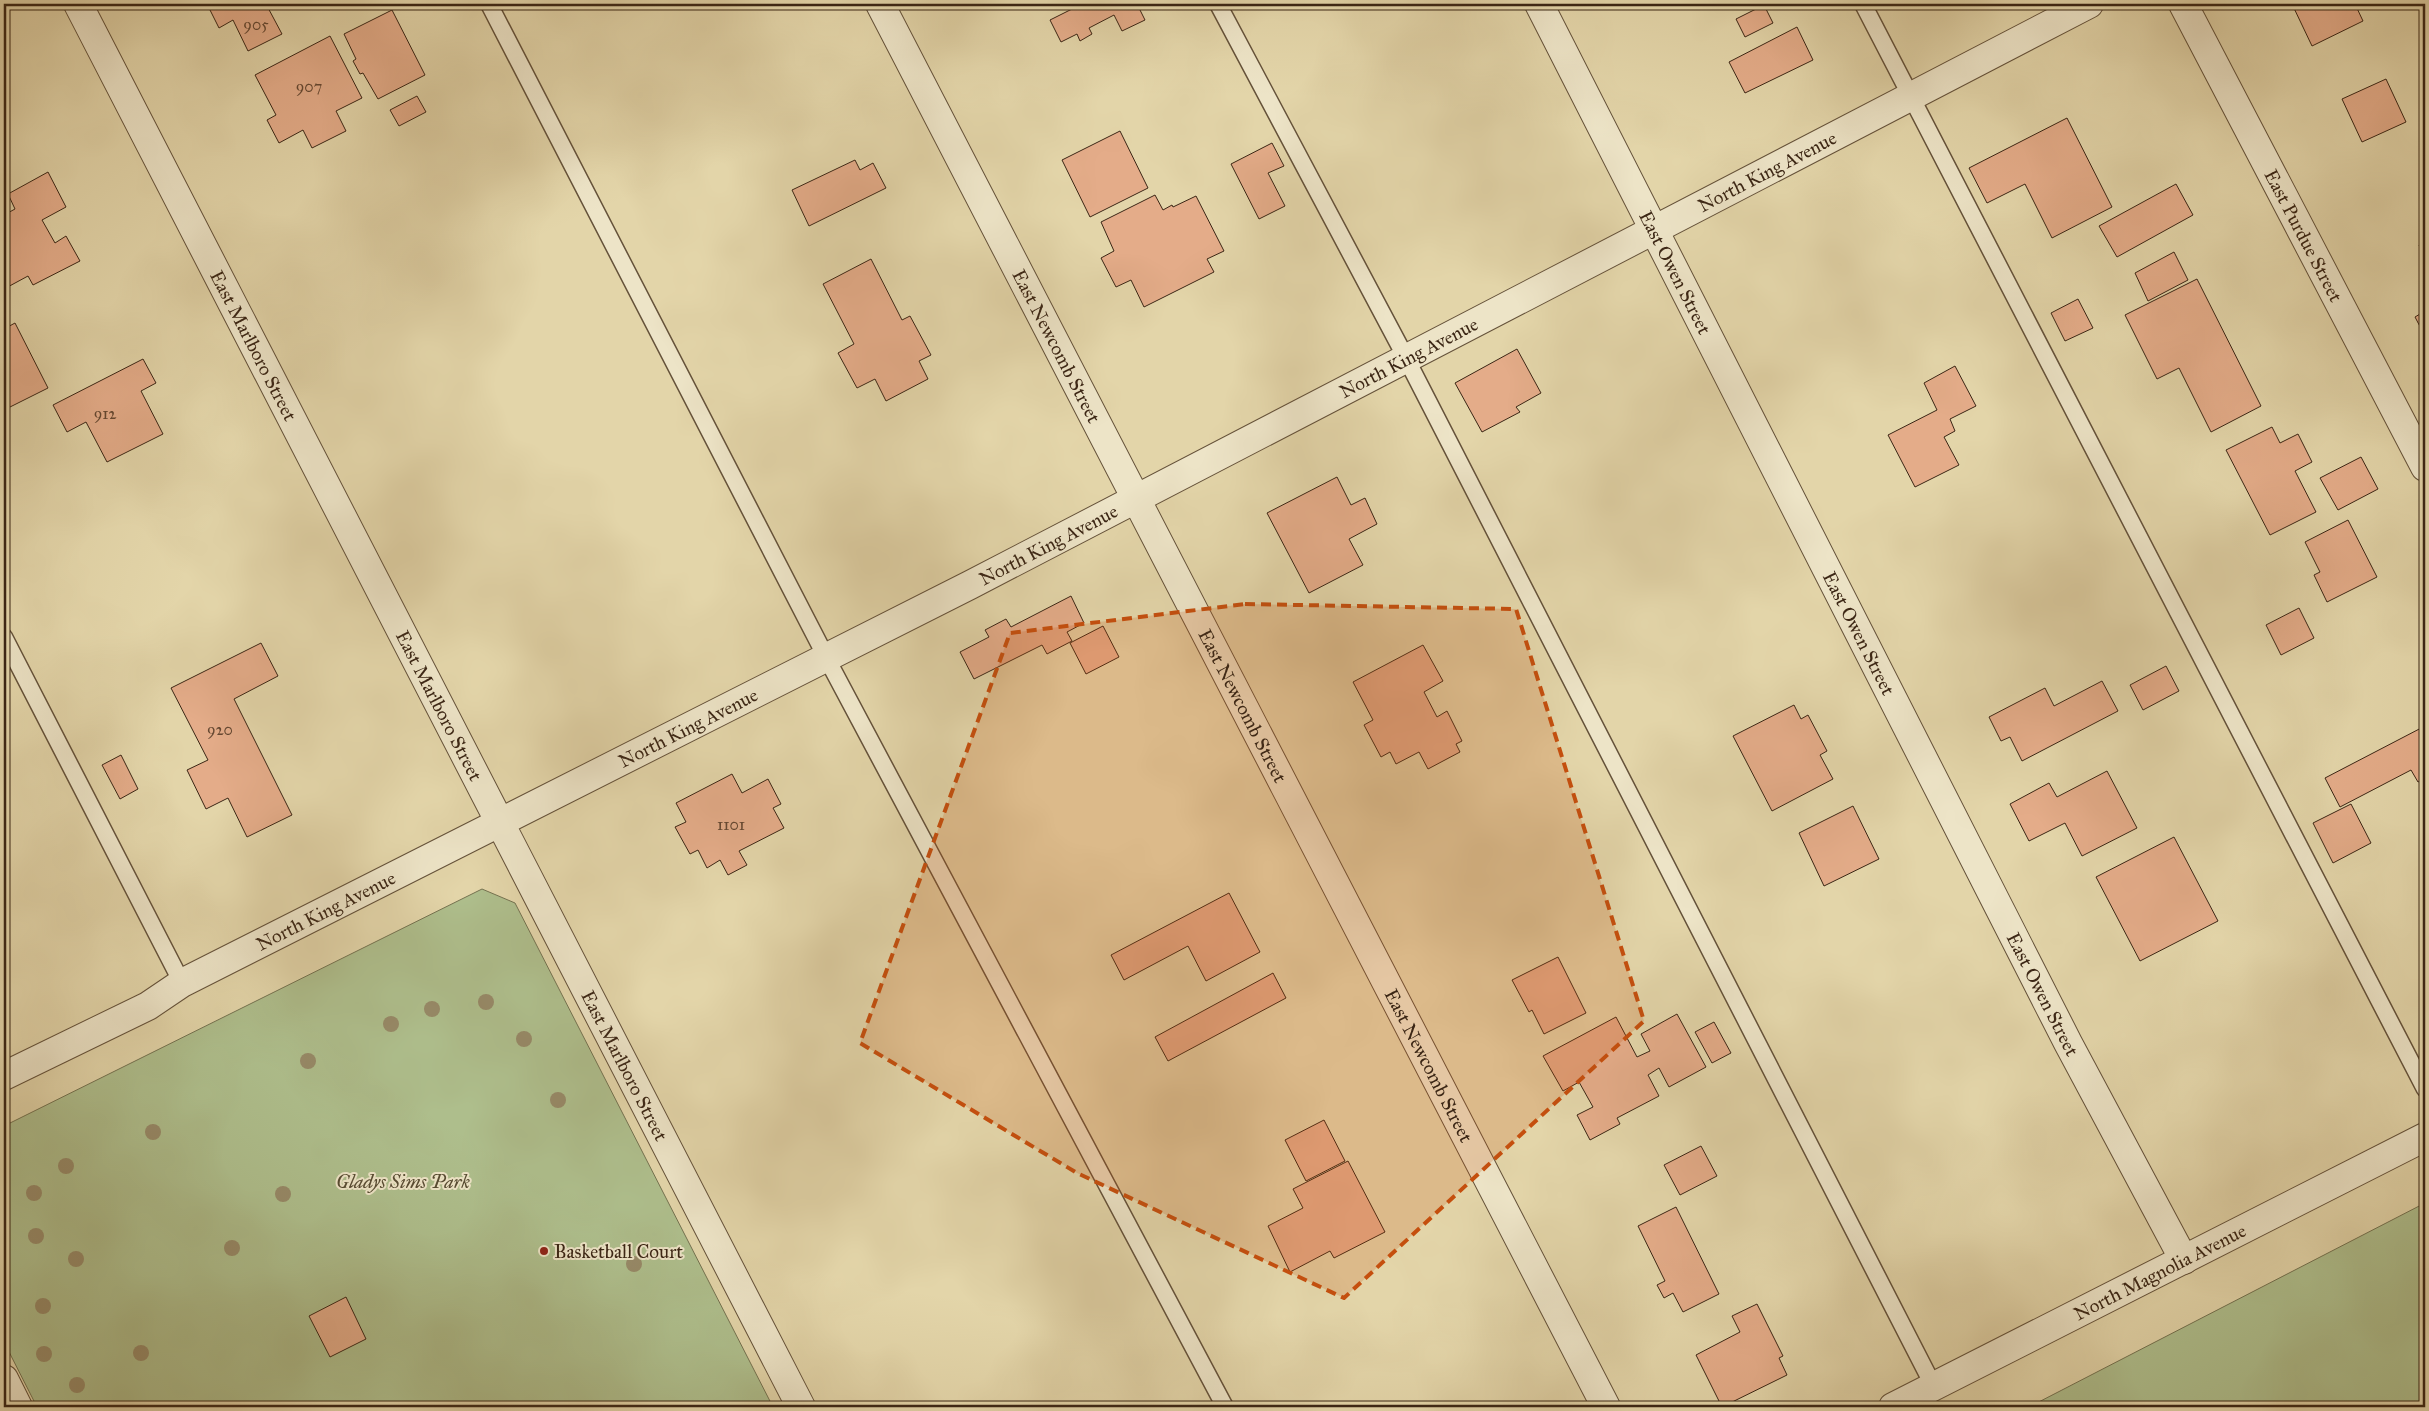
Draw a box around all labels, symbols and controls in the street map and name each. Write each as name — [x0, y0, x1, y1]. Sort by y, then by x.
house number: 905 — [243, 15, 269, 34]
house number: 907 — [296, 77, 322, 96]
street label: North King Avenue — [1694, 126, 1840, 217]
street label: East Purdue Street — [2260, 165, 2348, 306]
street label: East Owen Street — [1635, 207, 1717, 338]
street label: East Newcomb Street — [1008, 265, 1106, 427]
street label: East Marlboro Street — [206, 266, 302, 425]
street label: North King Avenue — [1335, 312, 1482, 403]
house number: 912 — [94, 404, 116, 423]
street label: North King Avenue — [975, 499, 1121, 590]
street label: East Owen Street — [1818, 567, 1900, 699]
street label: East Newcomb Street — [1194, 625, 1292, 786]
street label: East Marlboro Street — [391, 626, 488, 785]
street label: North King Avenue — [614, 683, 762, 772]
house number: 920 — [207, 720, 233, 739]
house number: 1101 — [717, 815, 745, 834]
street label: North King Avenue — [252, 866, 399, 955]
street label: East Owen Street — [2002, 928, 2084, 1060]
street label: East Newcomb Street — [1380, 985, 1479, 1146]
street label: East Marlboro Street — [577, 986, 673, 1145]
park label: Gladys Sims Park — [336, 1170, 470, 1193]
street label: North Magnolia Avenue — [2070, 1218, 2250, 1325]
place label: Basketball Court — [554, 1240, 683, 1263]
marker: Basketball Court — [538, 1245, 550, 1257]

